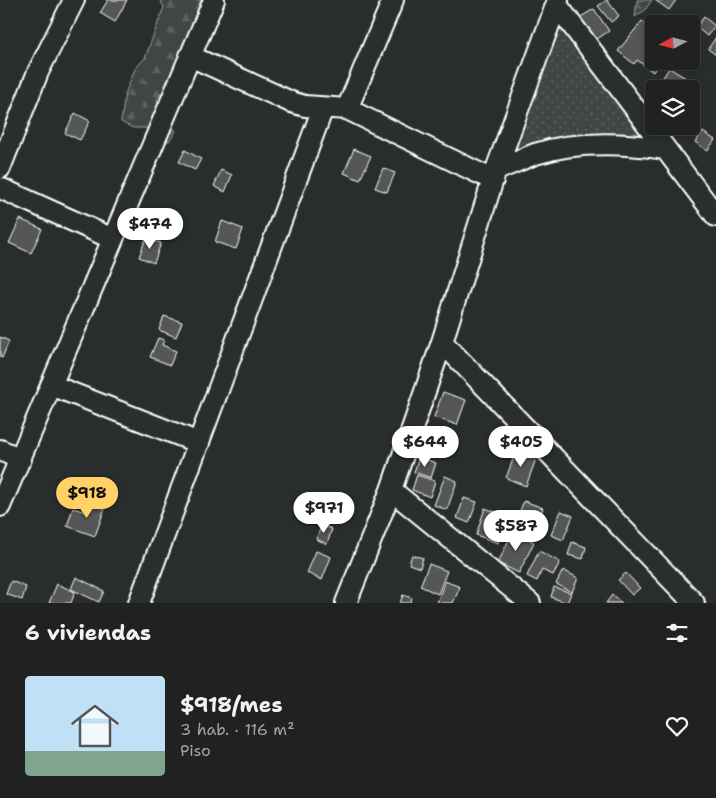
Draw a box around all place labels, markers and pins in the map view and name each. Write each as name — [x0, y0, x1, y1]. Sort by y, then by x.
pin: $474 — [120, 208, 180, 250]
pin: $644 — [395, 426, 455, 468]
pin: $405 — [491, 426, 551, 468]
pin: $918 — [57, 476, 117, 519]
pin: $971 — [294, 492, 354, 534]
pin: $587 — [486, 510, 546, 552]

